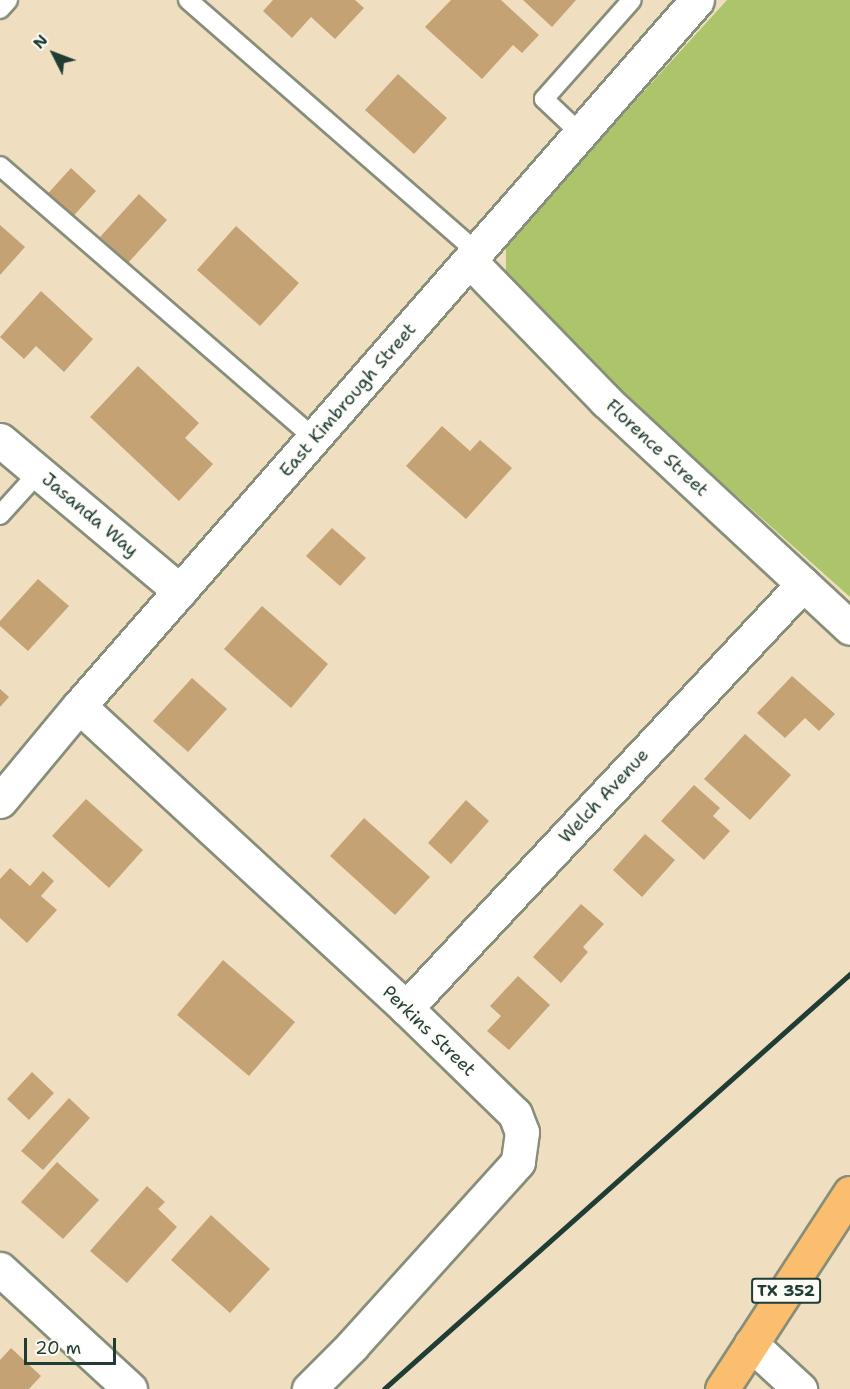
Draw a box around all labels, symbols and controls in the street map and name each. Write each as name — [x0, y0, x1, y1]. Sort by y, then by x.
north arrow — [24, 24, 84, 84]
text: N — [28, 30, 52, 53]
street label: East Kimbrough Street — [275, 319, 421, 481]
street label: Florence Street — [601, 395, 713, 501]
street label: Jasanda Way — [37, 468, 143, 562]
street label: Welch Avenue — [555, 744, 653, 848]
street label: Perkins Street — [378, 981, 480, 1081]
road number: TX 352 — [750, 1278, 822, 1304]
scale bar — [27, 1326, 118, 1364]
text: 20 m — [35, 1336, 81, 1360]

